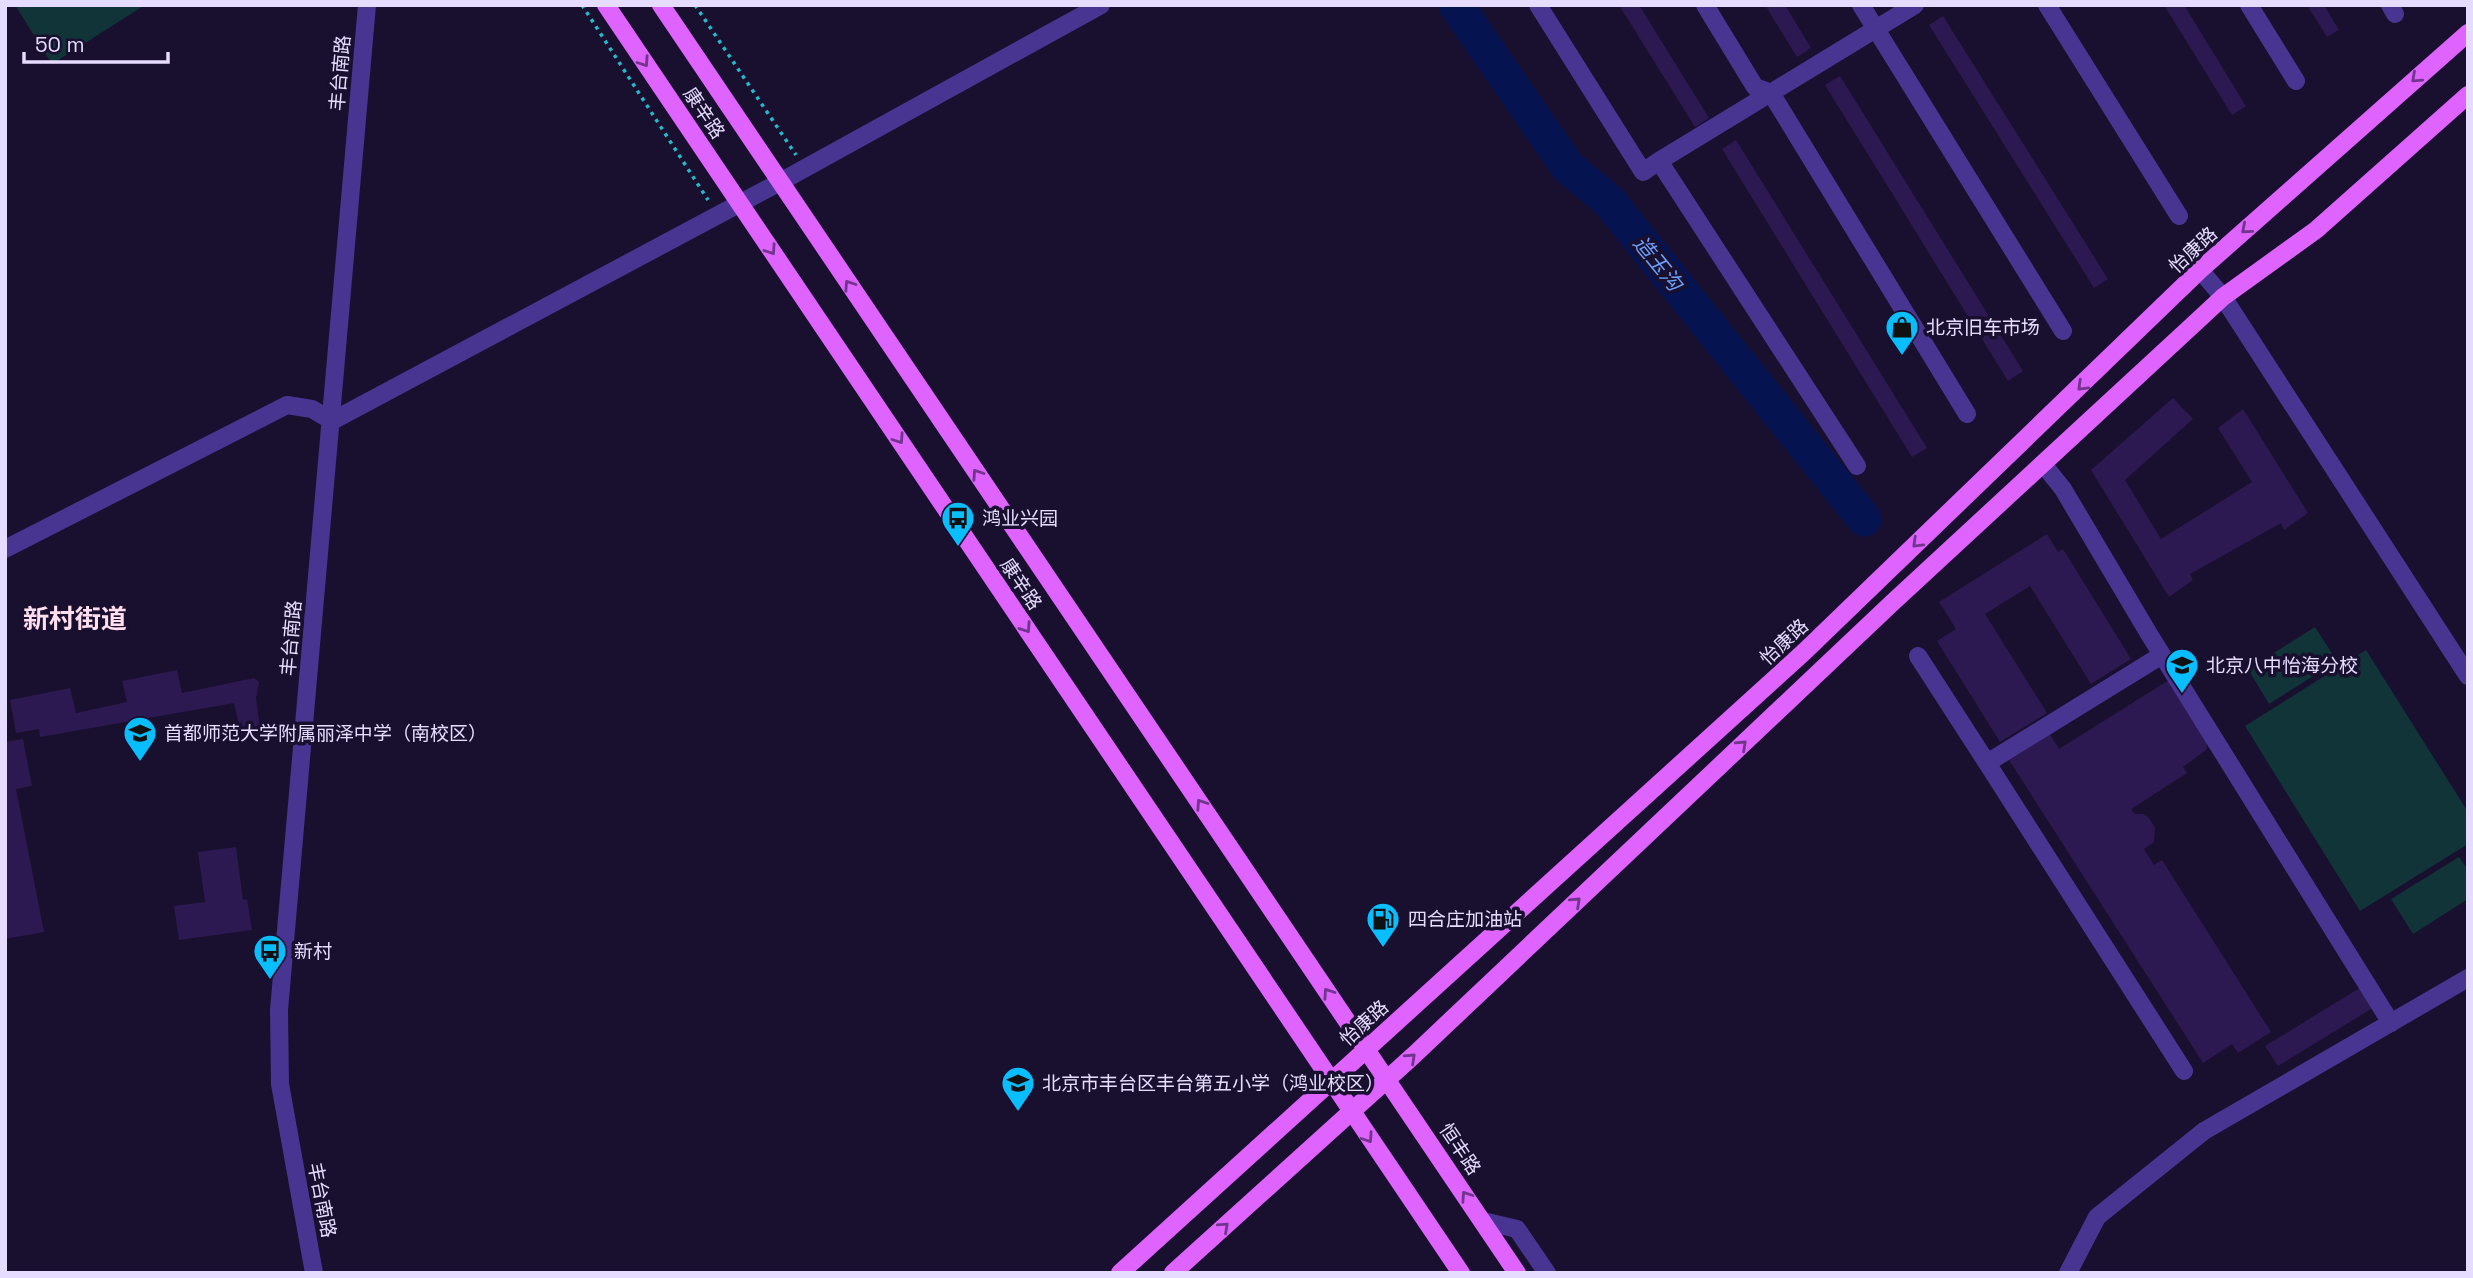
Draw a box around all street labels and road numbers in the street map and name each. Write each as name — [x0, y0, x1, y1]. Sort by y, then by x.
street label: 丰台南路 — [324, 34, 356, 112]
street label: 康辛路 — [678, 82, 730, 144]
street label: 怡康路 — [2164, 221, 2222, 279]
street label: 康辛路 — [995, 553, 1047, 615]
street label: 丰台南路 — [275, 599, 307, 677]
street label: 怡康路 — [1755, 613, 1813, 671]
street label: 怡康路 — [1334, 995, 1394, 1051]
street label: 恒丰路 — [1434, 1118, 1486, 1180]
street label: 丰台南路 — [302, 1160, 342, 1240]

